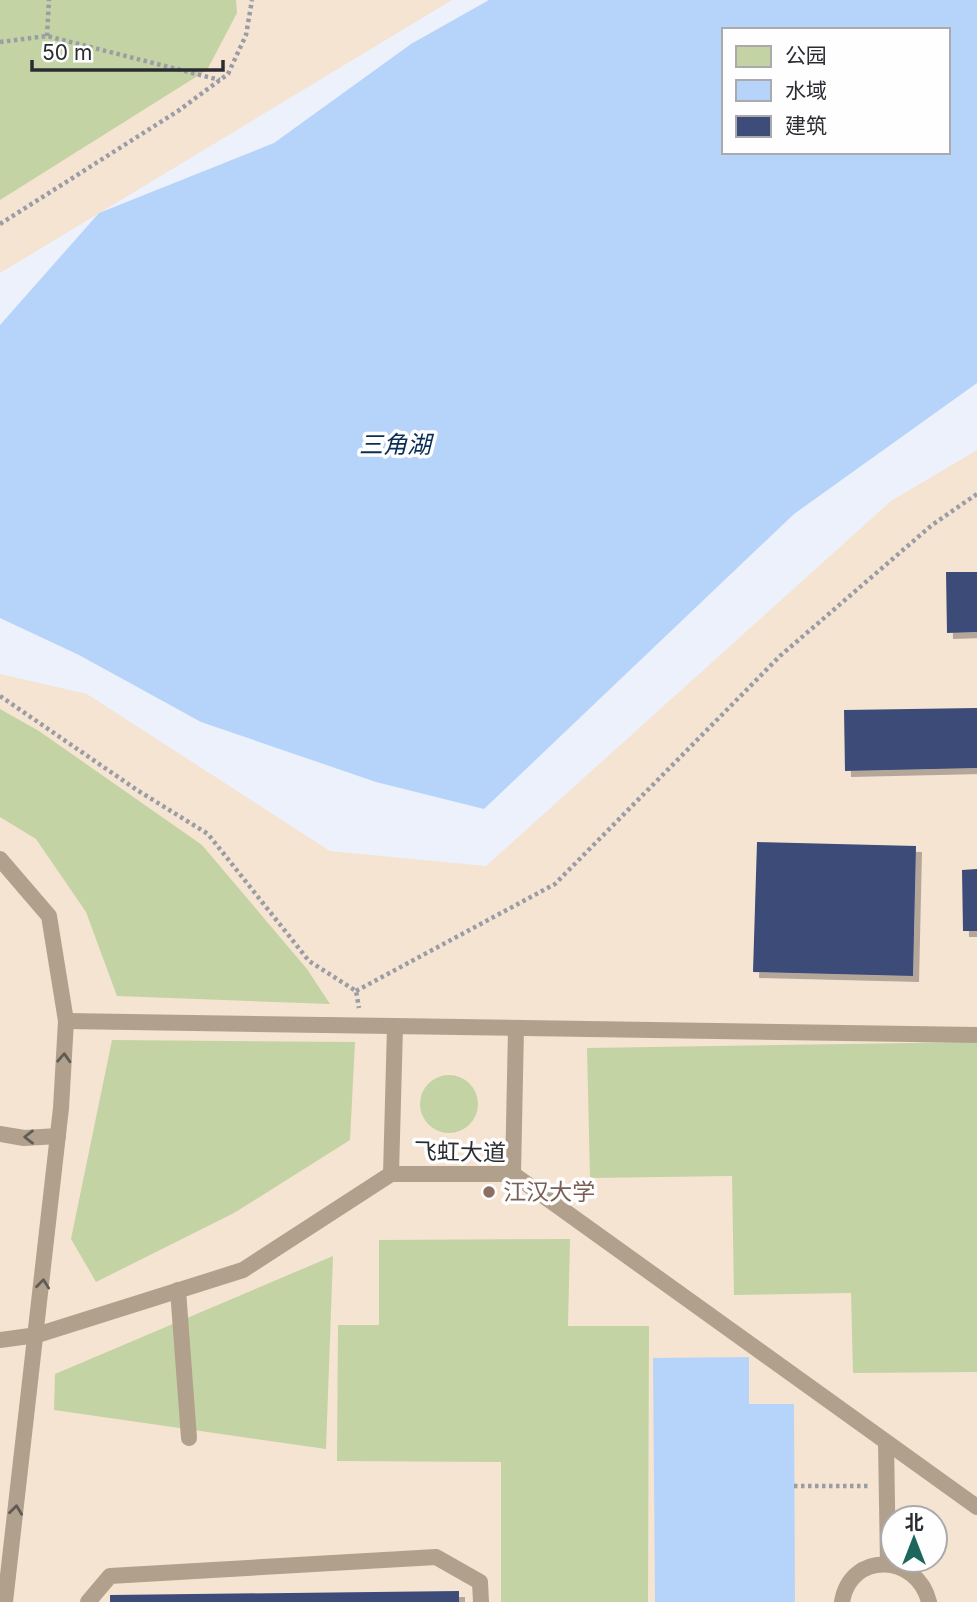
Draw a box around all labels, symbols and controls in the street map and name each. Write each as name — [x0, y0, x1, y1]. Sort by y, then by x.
scale bar — [32, 28, 222, 72]
legend — [722, 28, 949, 154]
text: 50 m — [42, 40, 92, 65]
text: 公园 — [785, 43, 827, 68]
text: 水域 — [785, 78, 827, 103]
text: 建筑 — [785, 113, 827, 138]
water label: 三角湖 — [359, 430, 435, 459]
one-way arrow — [56, 1052, 71, 1063]
one-way arrow — [23, 1129, 34, 1145]
street label: 飞虹大道 — [414, 1137, 506, 1167]
place label: 江汉大学 — [503, 1178, 595, 1206]
marker: 江汉大学 — [481, 1184, 497, 1200]
one-way arrow — [35, 1278, 50, 1289]
one-way arrow — [9, 1504, 24, 1516]
north arrow — [879, 1504, 949, 1574]
text: 北 — [904, 1511, 924, 1534]

